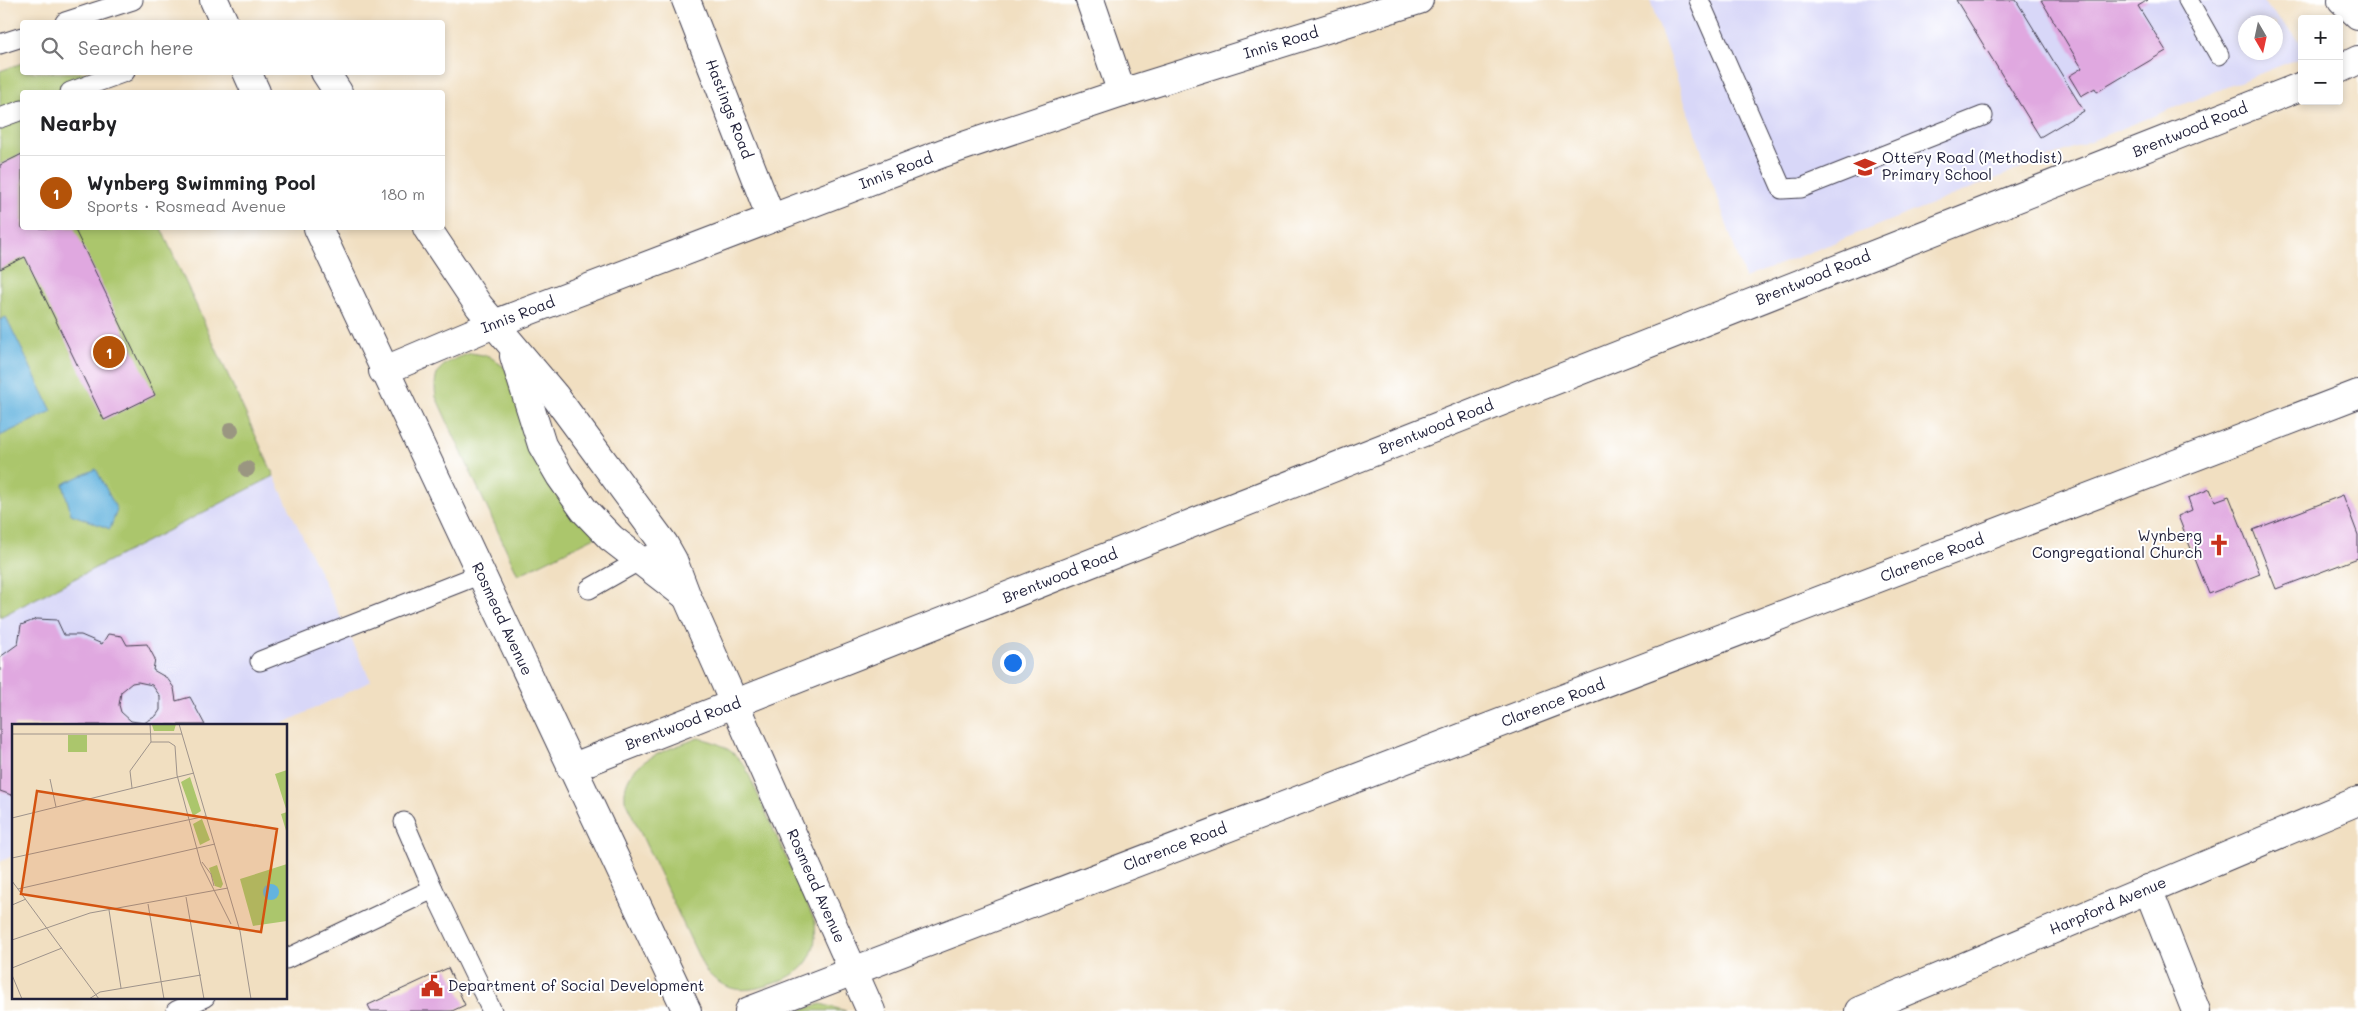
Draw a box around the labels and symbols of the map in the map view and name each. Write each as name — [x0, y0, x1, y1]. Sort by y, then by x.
north arrow — [2238, 15, 2283, 60]
street label: Innis Road — [1241, 21, 1321, 63]
street label: Hastings Road — [702, 56, 758, 161]
street label: Brentwood Road — [2129, 97, 2250, 161]
street label: Innis Road — [856, 147, 935, 193]
place label: Ottery Road (Methodist) Primary School — [1882, 147, 2062, 184]
school or university icon: Ottery Road (Methodist) Primary School — [1852, 154, 1878, 180]
street label: Brentwood Road — [1752, 245, 1873, 309]
street label: Innis Road — [478, 291, 557, 337]
pin: 1 — [93, 333, 125, 371]
street label: Brentwood Road — [1375, 394, 1496, 458]
place label: Wynberg Congregational Church — [2032, 525, 2202, 562]
street label: Clarence Road — [1877, 528, 1986, 586]
church icon: Wynberg Congregational Church — [2206, 532, 2232, 558]
street label: Brentwood Road — [999, 543, 1120, 607]
street label: Rosmead Avenue — [468, 559, 538, 678]
your location — [1000, 650, 1026, 676]
street label: Clarence Road — [1498, 673, 1607, 731]
street label: Brentwood Road — [622, 692, 743, 754]
inset map — [12, 724, 288, 998]
street label: Clarence Road — [1120, 817, 1229, 875]
street label: Rosmead Avenue — [783, 826, 851, 946]
street label: Harpford Avenue — [2046, 871, 2169, 939]
public building icon: Department of Social Development — [419, 973, 445, 999]
place label: Department of Social Development — [448, 975, 704, 995]

